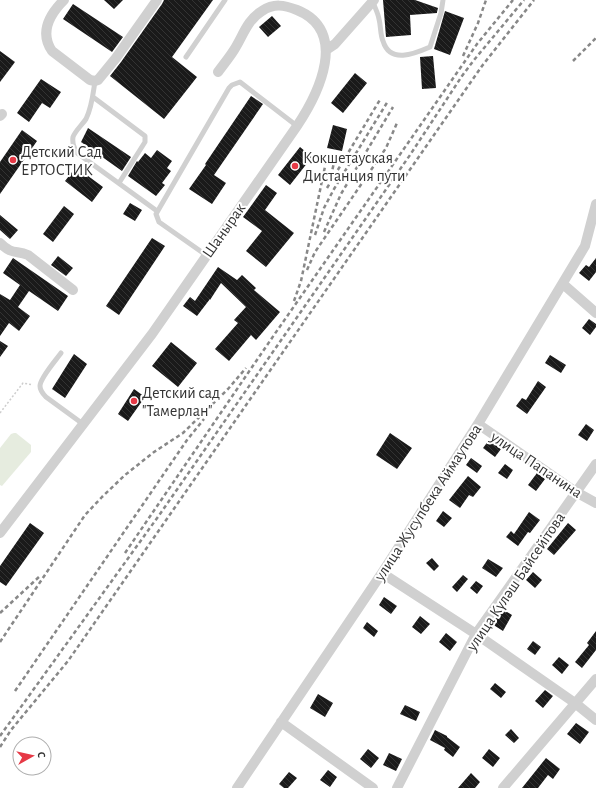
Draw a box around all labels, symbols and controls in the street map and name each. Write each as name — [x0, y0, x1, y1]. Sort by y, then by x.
place label: Детский Сад ЕРТОСТИК — [21, 144, 102, 178]
place label: Кокшетауская Дистанция пути — [303, 150, 406, 185]
marker: Детский Сад ЕРТОСТИК — [8, 155, 18, 165]
marker: Кокшетауская Дистанция пути — [290, 161, 300, 171]
street label: Шанырак — [199, 200, 249, 261]
place label: Детский сад "Тамерлан" — [142, 385, 220, 419]
marker: Детский сад "Тамерлан" — [129, 396, 139, 406]
street label: улица Жусупбека Аймаутова — [371, 421, 485, 585]
street label: улица Папанина — [487, 428, 585, 502]
street label: улица Күләш Байсейітова — [463, 509, 569, 655]
north arrow — [12, 736, 52, 776]
text: С — [36, 751, 47, 758]

